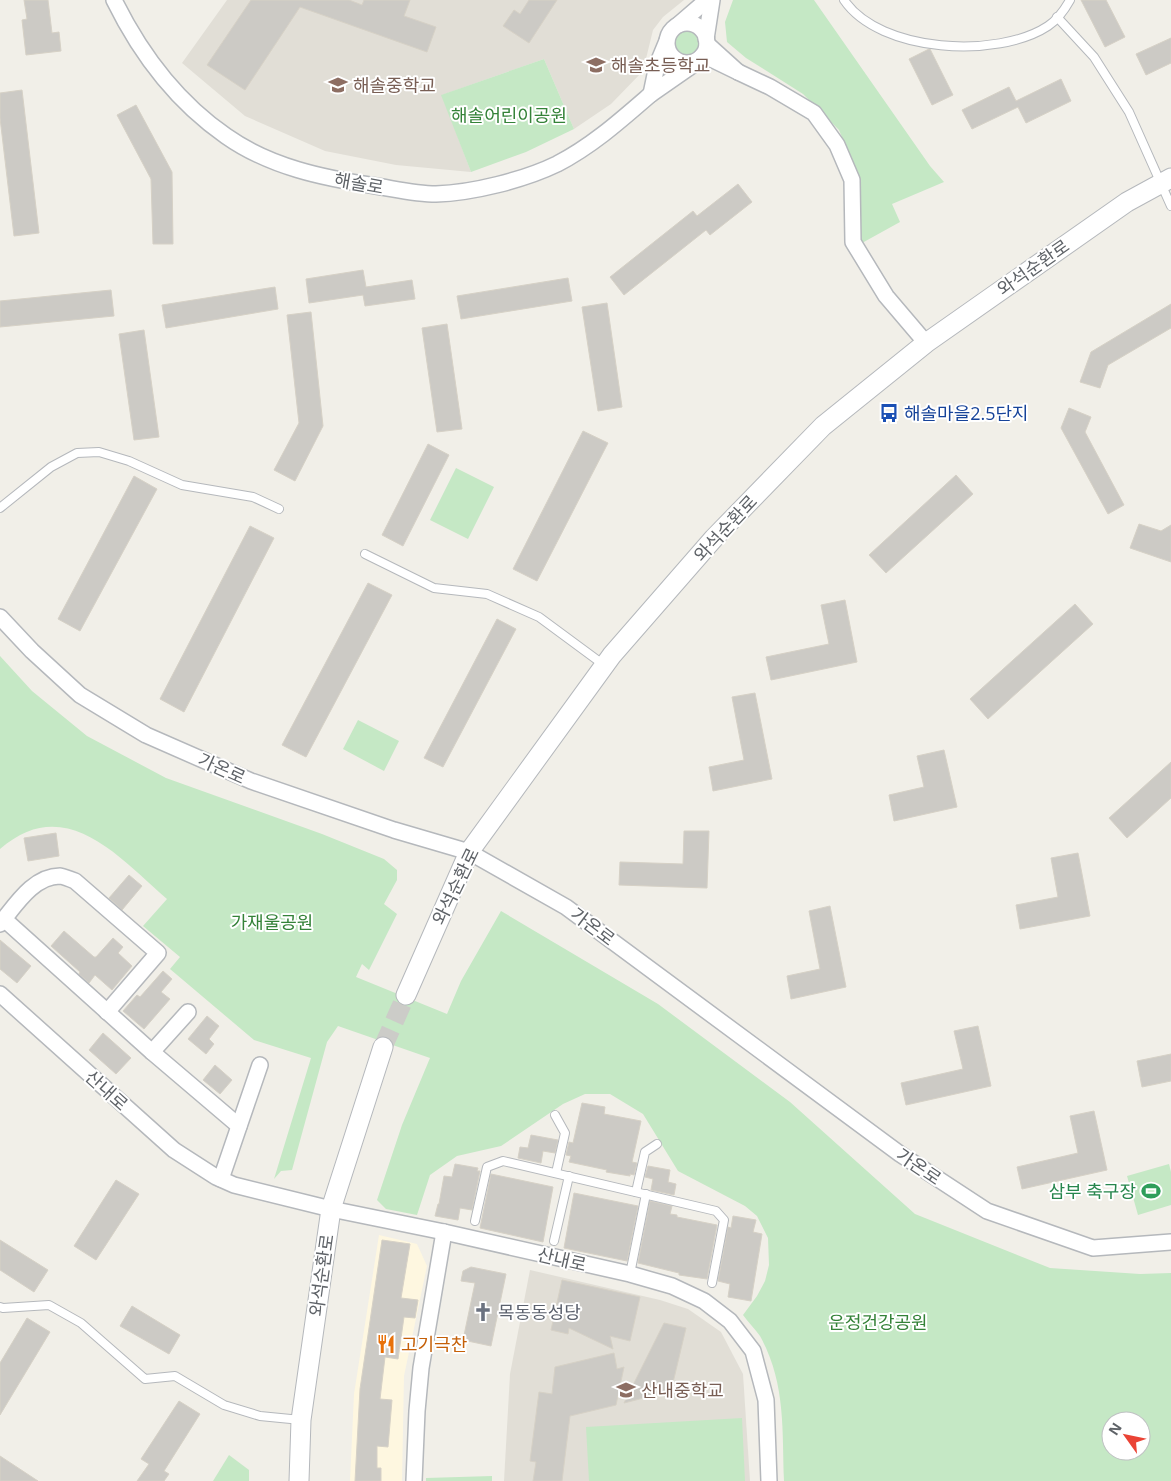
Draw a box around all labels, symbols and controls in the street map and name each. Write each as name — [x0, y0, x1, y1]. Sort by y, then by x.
place label: 해솔초등학교 — [611, 53, 710, 77]
school or university icon: 해솔초등학교 — [585, 54, 607, 76]
place label: 해솔중학교 — [353, 73, 436, 97]
school or university icon: 해솔중학교 — [327, 74, 349, 96]
park label: 해솔어린이공원 — [451, 103, 567, 127]
street label: 해솔로 — [332, 167, 386, 199]
street label: 와석순환로 — [992, 233, 1074, 301]
place label: 해솔마을2.5단지 — [904, 401, 1029, 425]
bus stop icon: 해솔마을2.5단지 — [878, 402, 900, 424]
street label: 와석순환로 — [688, 490, 762, 566]
street label: 가온로 — [194, 747, 250, 789]
street label: 와석순환로 — [426, 844, 484, 928]
street label: 가온로 — [566, 901, 620, 951]
park label: 가재울공원 — [231, 910, 313, 934]
street label: 산내로 — [81, 1064, 133, 1116]
street label: 가온로 — [892, 1142, 946, 1190]
place label: 삼부 축구장 — [1049, 1179, 1136, 1203]
sports icon: 삼부 축구장 — [1140, 1180, 1162, 1202]
street label: 와석순환로 — [303, 1232, 339, 1318]
street label: 산내로 — [535, 1242, 589, 1276]
place label: 목동동성당 — [498, 1300, 581, 1324]
church icon: 목동동성당 — [472, 1301, 494, 1323]
park label: 운정건강공원 — [828, 1310, 928, 1334]
place label: 고기극찬 — [401, 1332, 467, 1356]
restaurant icon: 고기극찬 — [375, 1333, 397, 1355]
place label: 산내중학교 — [641, 1378, 724, 1402]
school or university icon: 산내중학교 — [615, 1379, 637, 1401]
north arrow — [1101, 1411, 1151, 1461]
text: N — [1104, 1419, 1126, 1439]

